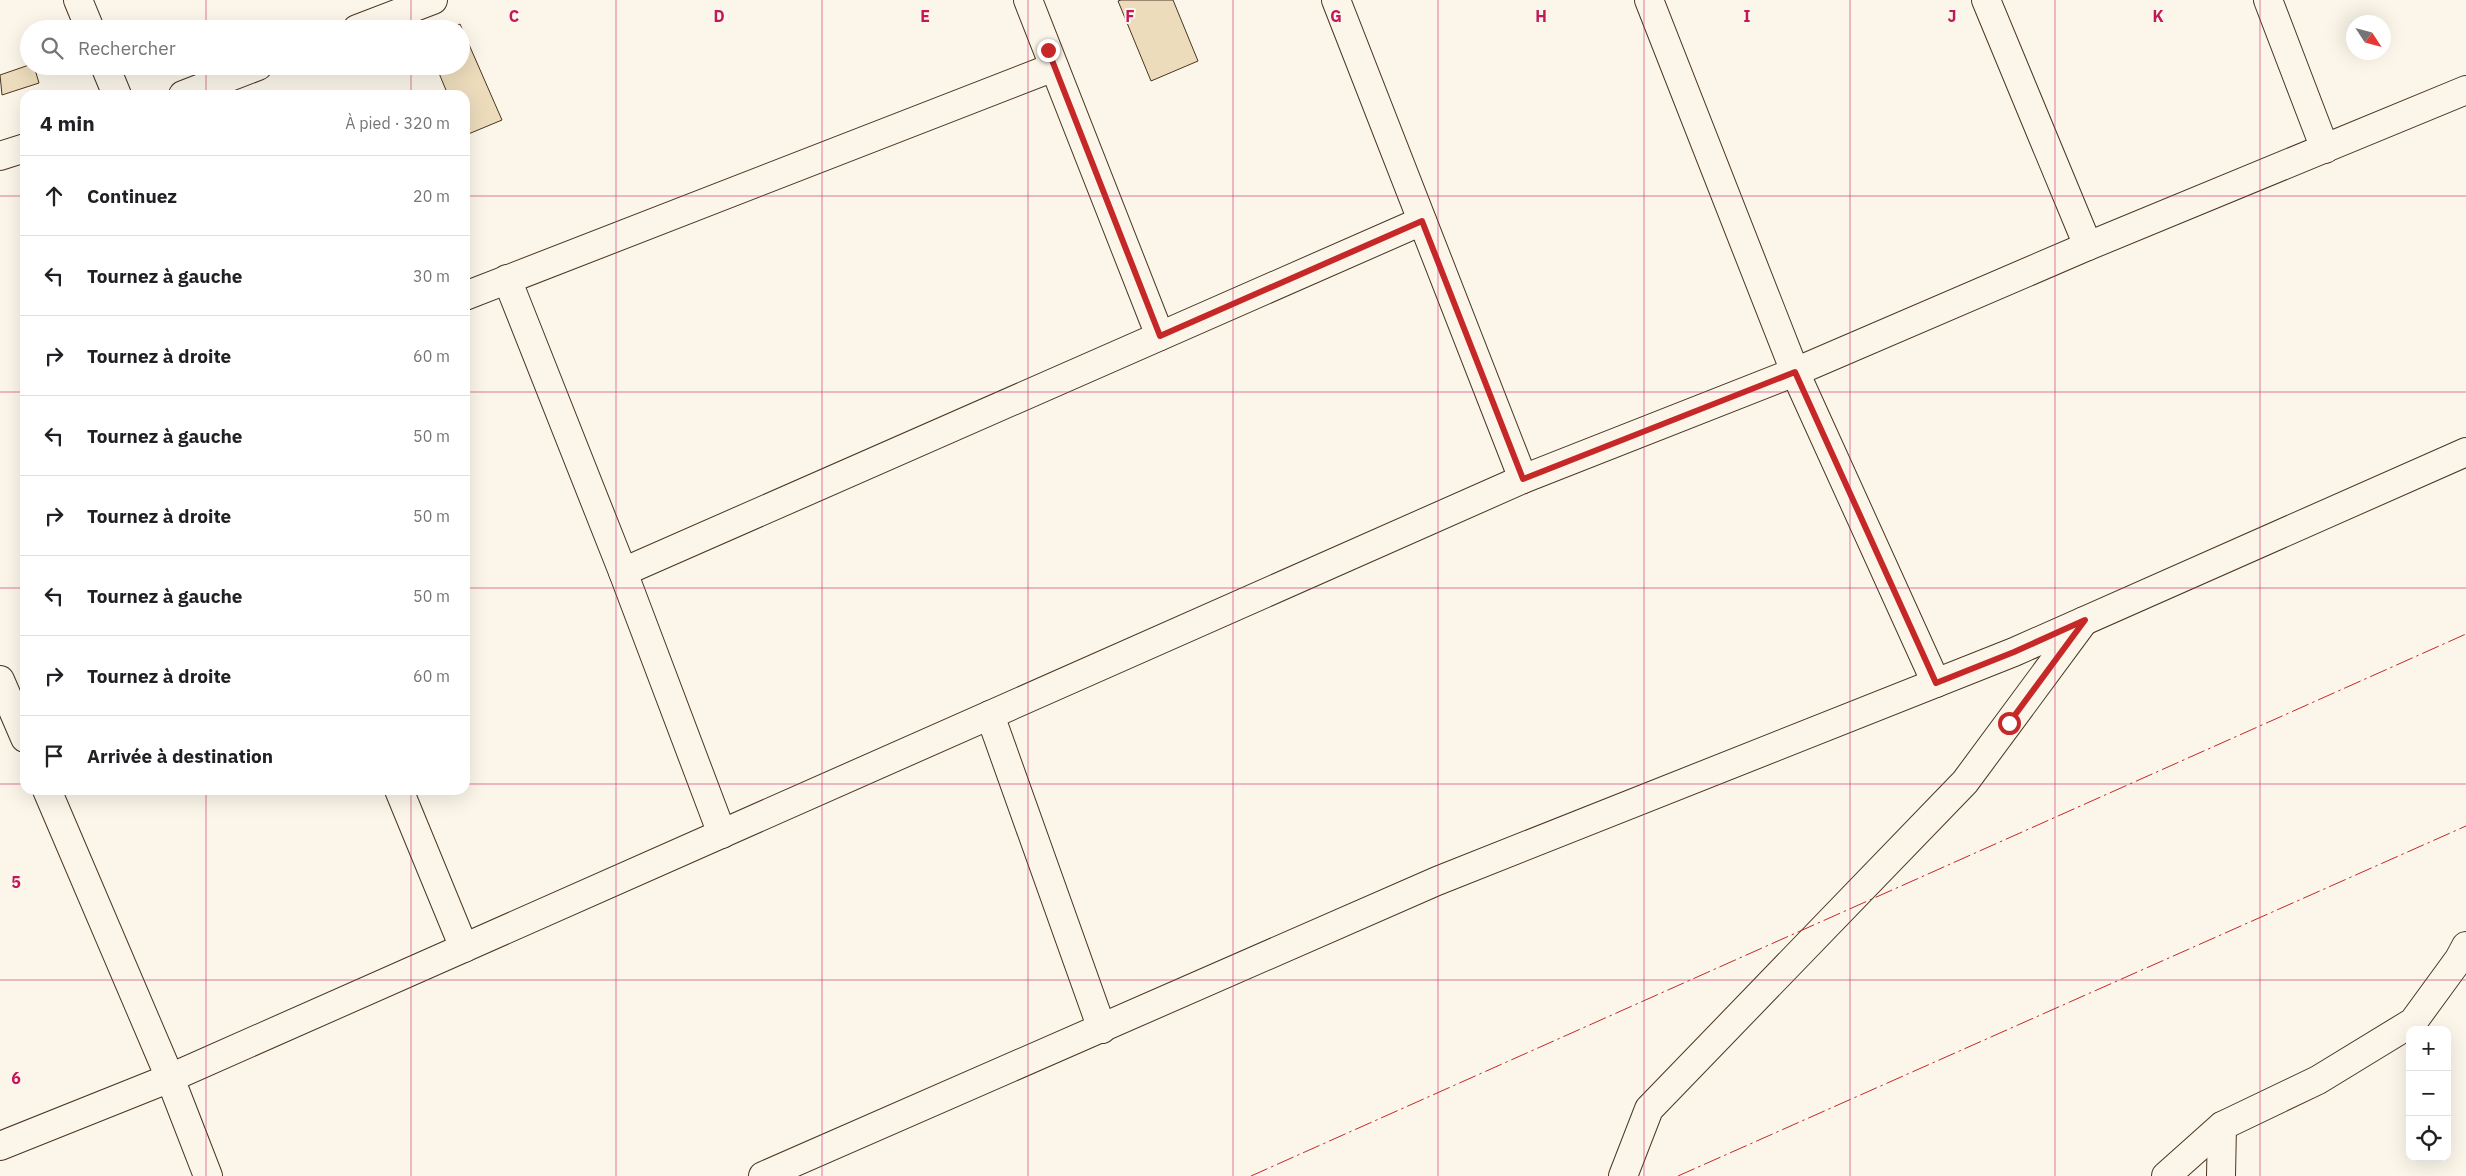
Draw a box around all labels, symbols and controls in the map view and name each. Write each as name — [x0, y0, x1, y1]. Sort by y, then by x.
text: C — [509, 6, 519, 26]
text: D — [713, 6, 725, 26]
text: E — [920, 6, 930, 26]
text: F — [1125, 6, 1135, 26]
text: G — [1330, 6, 1342, 26]
text: H — [1535, 6, 1547, 26]
text: I — [1744, 6, 1751, 26]
text: J — [1948, 6, 1956, 26]
text: K — [2152, 6, 2164, 26]
north arrow — [2346, 15, 2391, 60]
search box — [20, 20, 470, 75]
icon: search — [38, 34, 66, 62]
text: Rechercher — [78, 36, 176, 60]
route end — [1037, 39, 1060, 62]
text: 4 min — [40, 109, 95, 137]
text: À pied · 320 m — [345, 113, 450, 133]
icon: ahead — [40, 182, 68, 210]
text: Continuez — [87, 184, 177, 208]
text: 20 m — [413, 186, 450, 206]
icon: left — [40, 262, 68, 290]
text: Tournez à gauche — [87, 264, 243, 288]
text: 30 m — [413, 266, 450, 286]
icon: right — [40, 342, 68, 370]
text: Tournez à droite — [87, 344, 231, 368]
text: 60 m — [413, 346, 450, 366]
icon: left — [40, 422, 68, 450]
text: Tournez à gauche — [87, 424, 243, 448]
text: 50 m — [413, 426, 450, 446]
icon: right — [40, 502, 68, 530]
text: Tournez à droite — [87, 504, 231, 528]
text: 50 m — [413, 506, 450, 526]
icon: left — [40, 582, 68, 610]
text: Tournez à gauche — [87, 584, 243, 608]
text: 50 m — [413, 586, 450, 606]
icon: right — [40, 662, 68, 690]
text: Tournez à droite — [87, 664, 231, 688]
text: 60 m — [413, 666, 450, 686]
route start — [1998, 712, 2021, 735]
icon: arrive — [40, 742, 68, 770]
text: Arrivée à destination — [87, 744, 273, 768]
text: 5 — [11, 872, 21, 892]
map controls — [2406, 1026, 2451, 1161]
button: + — [2406, 1026, 2451, 1071]
text: 6 — [11, 1068, 21, 1088]
button: − — [2406, 1071, 2451, 1116]
button: locate — [2406, 1116, 2451, 1161]

